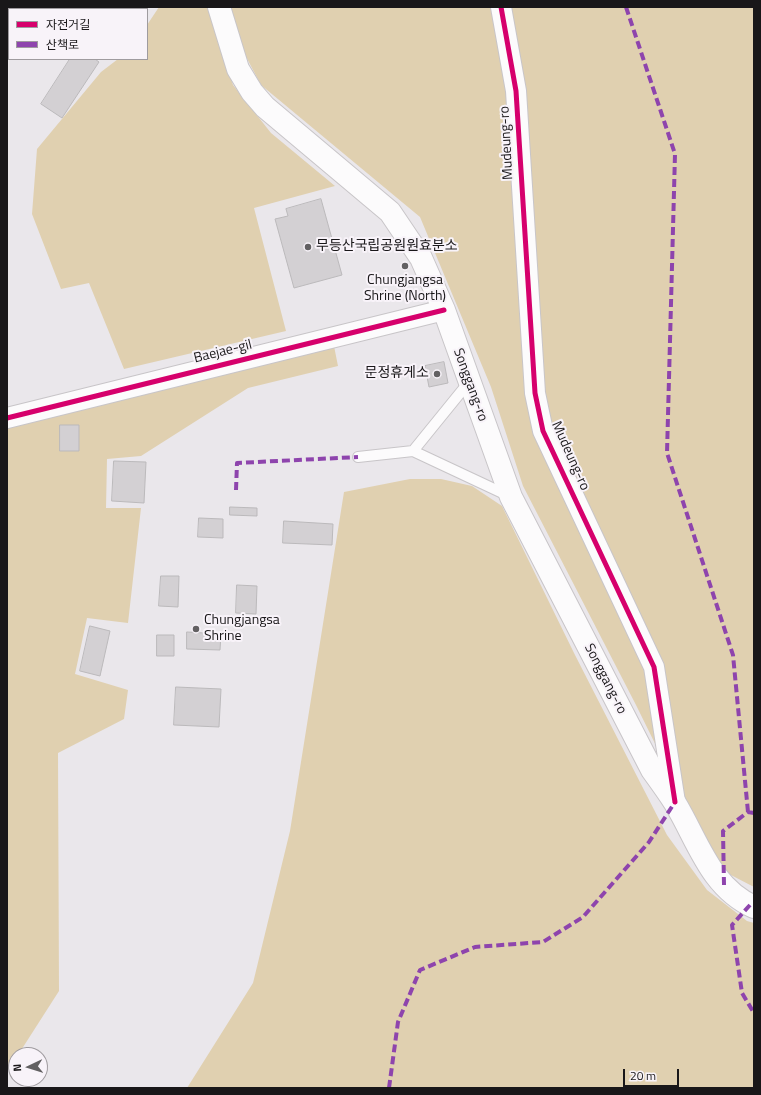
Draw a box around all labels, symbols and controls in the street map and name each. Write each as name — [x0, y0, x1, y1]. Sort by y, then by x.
legend — [8, 8, 148, 60]
text: 자전거길 — [46, 15, 90, 34]
text: 산책로 — [46, 35, 79, 54]
street label: Mudeung-ro — [497, 106, 517, 180]
place label: 무등산국립공원원효분소 — [316, 239, 458, 255]
marker: 무등산국립공원원효분소 — [303, 242, 313, 252]
marker: Chungjangsa Shrine (North) — [400, 261, 410, 271]
place label: Chungjangsa Shrine (North) — [364, 273, 446, 306]
street label: Baejae-gil — [192, 337, 254, 367]
street label: Songgang-ro — [449, 346, 491, 424]
place label: 문정휴게소 — [365, 366, 429, 382]
marker: 문정휴게소 — [432, 369, 442, 379]
street label: Mudeung-ro — [547, 419, 593, 493]
place label: Chungjangsa Shrine — [204, 613, 280, 646]
marker: Chungjangsa Shrine — [191, 624, 201, 634]
street label: Songgang-ro — [580, 641, 630, 717]
north arrow — [8, 1047, 48, 1087]
scale bar — [625, 1061, 681, 1087]
text: N — [9, 1063, 25, 1072]
text: 20 m — [630, 1066, 656, 1085]

